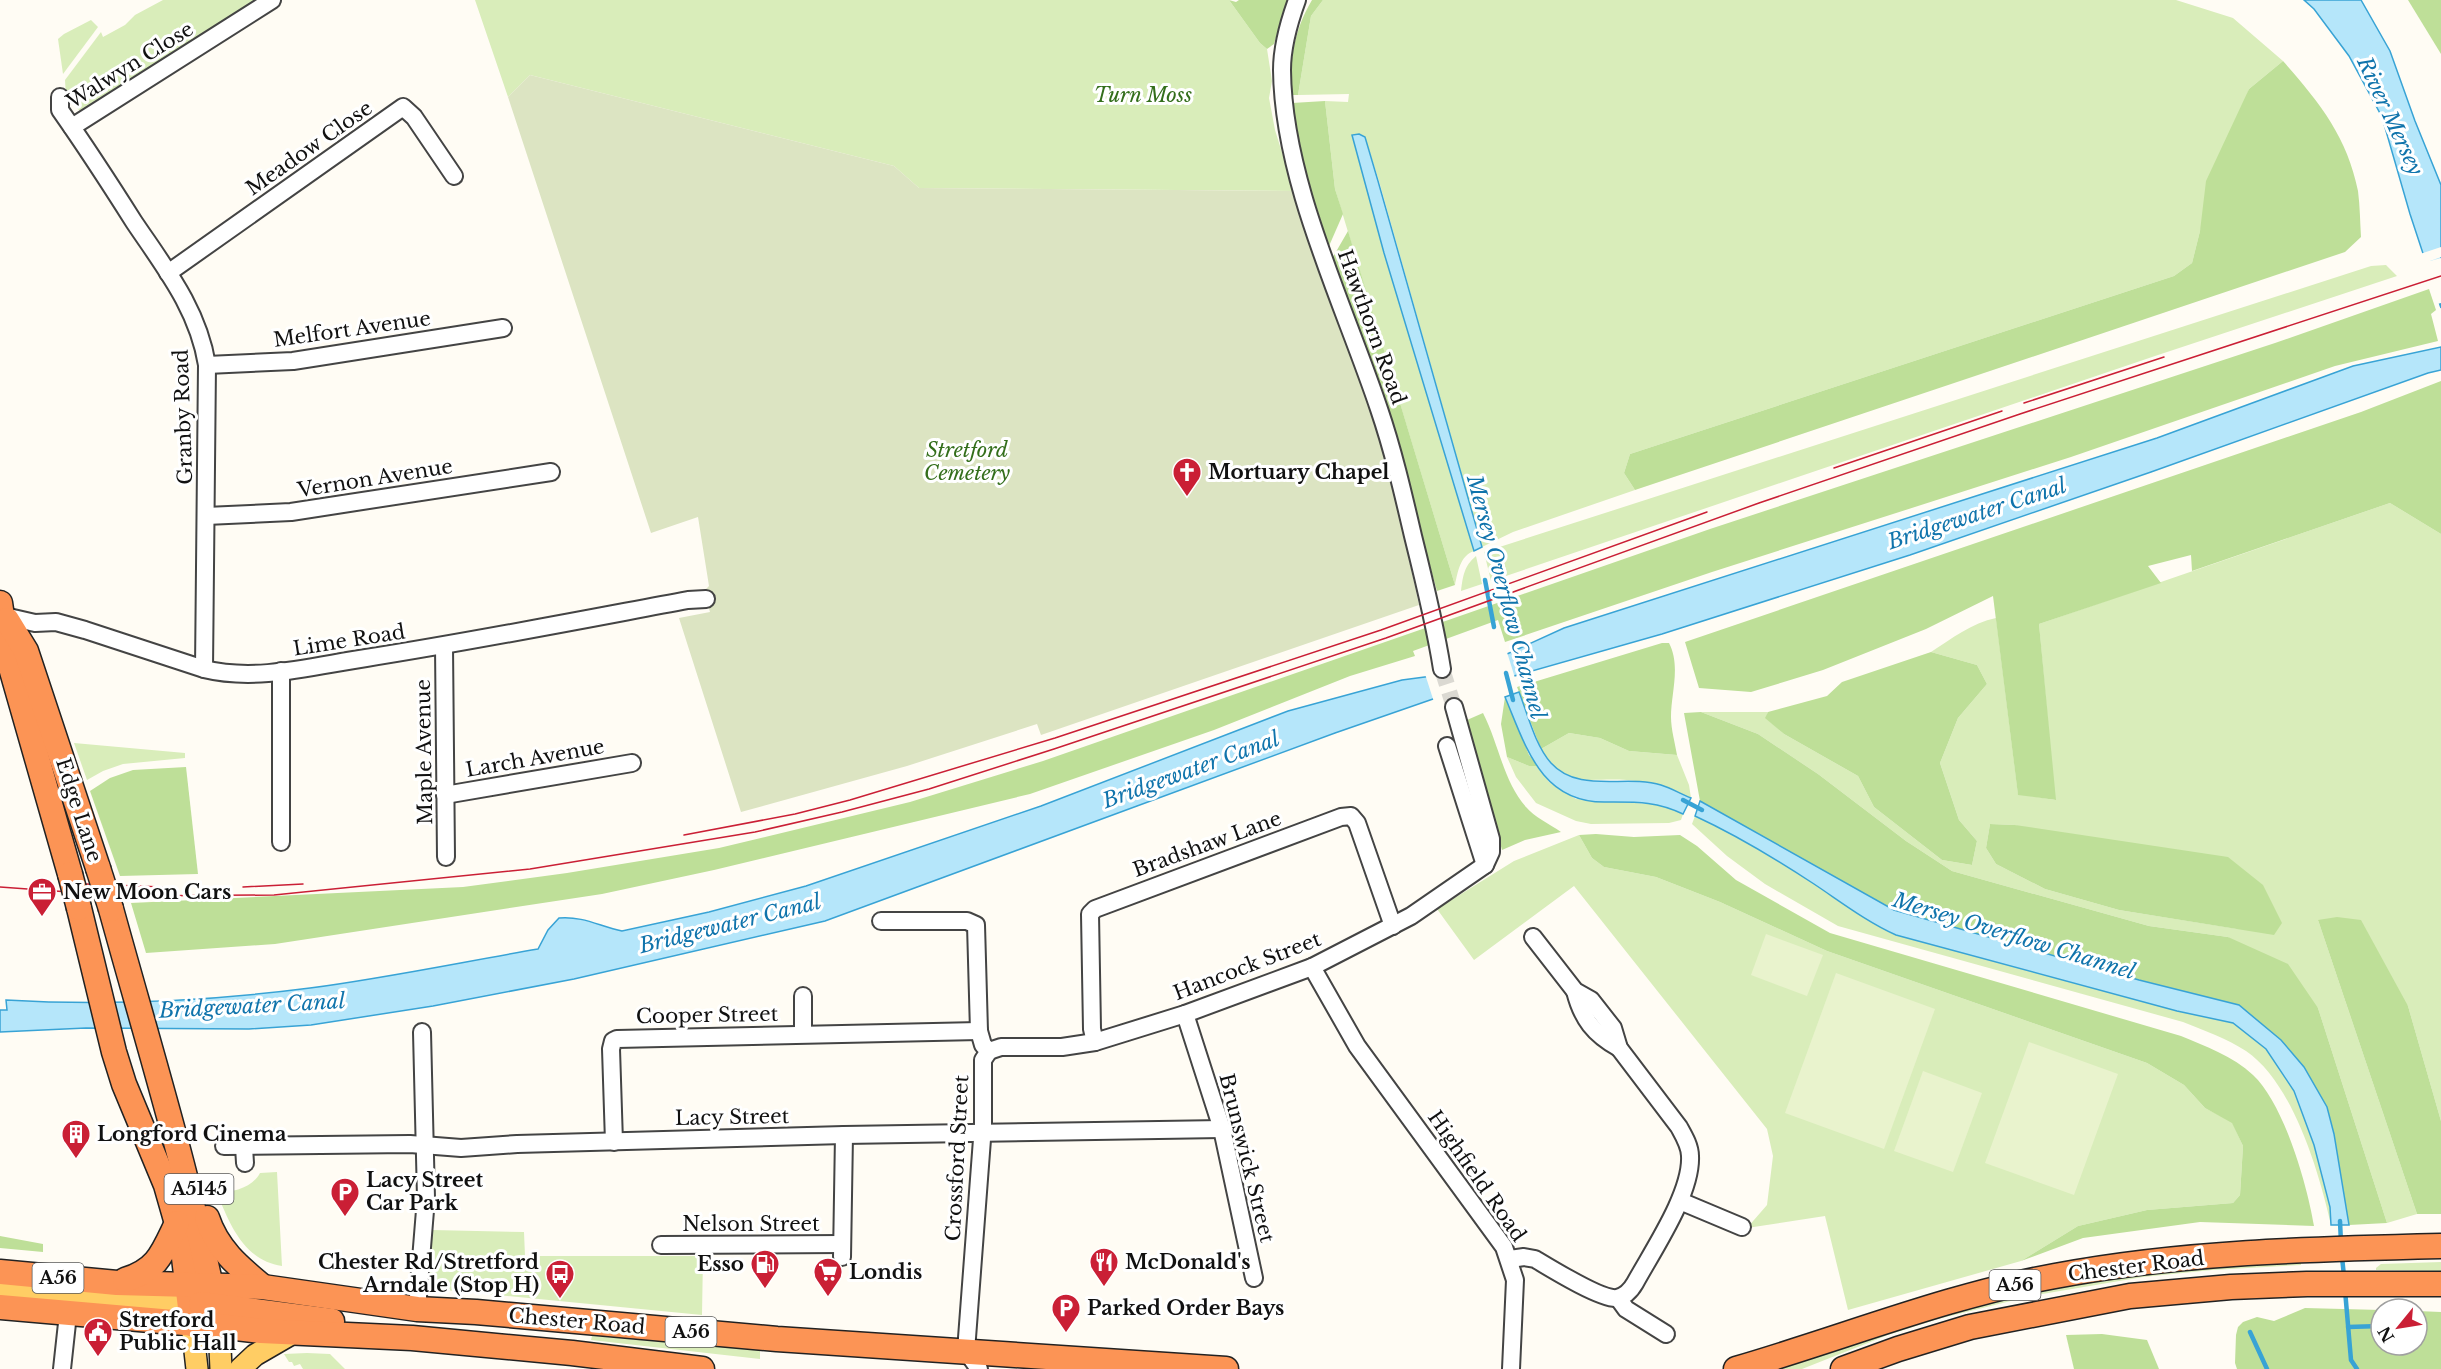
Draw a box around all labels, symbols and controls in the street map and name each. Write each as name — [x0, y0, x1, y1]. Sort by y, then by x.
street label: Walwyn Close — [61, 16, 198, 114]
water label: River Mersey — [2351, 52, 2429, 180]
park label: Turn Moss — [1094, 83, 1192, 107]
street label: Meadow Close — [241, 96, 377, 200]
street label: Hawthorn Road — [1333, 246, 1411, 408]
street label: Melfort Avenue — [272, 306, 432, 352]
street label: Granby Road — [169, 349, 197, 485]
park label: Stretford Cemetery — [924, 438, 1011, 485]
street label: Vernon Avenue — [295, 454, 454, 502]
church icon: Mortuary Chapel — [1171, 456, 1203, 498]
place label: Mortuary Chapel — [1208, 460, 1389, 484]
water label: Mersey Overflow Channel — [1461, 471, 1551, 722]
water label: Bridgewater Canal — [1883, 473, 2070, 555]
street label: Lime Road — [291, 619, 407, 661]
street label: Maple Avenue — [411, 679, 437, 825]
water label: Bridgewater Canal — [1098, 726, 1283, 814]
street label: Larch Avenue — [464, 734, 606, 782]
street label: Edge Lane — [51, 755, 107, 865]
street label: Bradshaw Lane — [1130, 806, 1284, 882]
office icon: New Moon Cars — [26, 876, 58, 918]
place label: New Moon Cars — [63, 880, 231, 904]
water label: Mersey Overflow Channel — [1889, 886, 2139, 985]
water label: Bridgewater Canal — [635, 889, 824, 959]
street label: Hancock Street — [1170, 927, 1324, 1005]
water label: Bridgewater Canal — [157, 988, 346, 1024]
street label: Cooper Street — [636, 1002, 779, 1028]
street label: Brunswick Street — [1214, 1071, 1280, 1246]
street label: Crossford Street — [941, 1074, 973, 1242]
street label: Lacy Street — [675, 1104, 790, 1130]
street label: Highfield Road — [1423, 1106, 1531, 1246]
building icon: Longford Cinema — [60, 1118, 92, 1160]
place label: Longford Cinema — [97, 1122, 287, 1146]
place label: Lacy Street Car Park — [366, 1168, 484, 1215]
road number: A5145 — [164, 1174, 234, 1204]
parking icon: Lacy Street Car Park — [329, 1176, 361, 1218]
street label: Nelson Street — [682, 1212, 820, 1236]
restaurant icon: McDonald's — [1088, 1246, 1120, 1288]
street label: Chester Road — [2066, 1246, 2206, 1286]
fuel station icon: Esso — [749, 1248, 781, 1290]
place label: Chester Rd/Stretford Arndale (Stop H) — [318, 1250, 539, 1297]
place label: McDonald's — [1125, 1250, 1251, 1274]
place label: Esso — [697, 1252, 744, 1276]
supermarket icon: Londis — [812, 1256, 844, 1298]
bus stop icon: Chester Rd/Stretford Arndale (Stop H) — [544, 1258, 576, 1300]
place label: Londis — [849, 1260, 922, 1284]
road number: A56 — [32, 1263, 84, 1293]
road number: A56 — [1990, 1270, 2040, 1300]
parking icon: Parked Order Bays — [1050, 1292, 1082, 1334]
place label: Parked Order Bays — [1087, 1296, 1284, 1320]
north arrow — [2369, 1297, 2429, 1357]
street label: Chester Road — [508, 1303, 646, 1339]
place label: Stretford Public Hall — [119, 1308, 237, 1355]
public building icon: Stretford Public Hall — [82, 1316, 114, 1358]
road number: A56 — [666, 1317, 716, 1347]
text: N — [2374, 1323, 2398, 1346]

